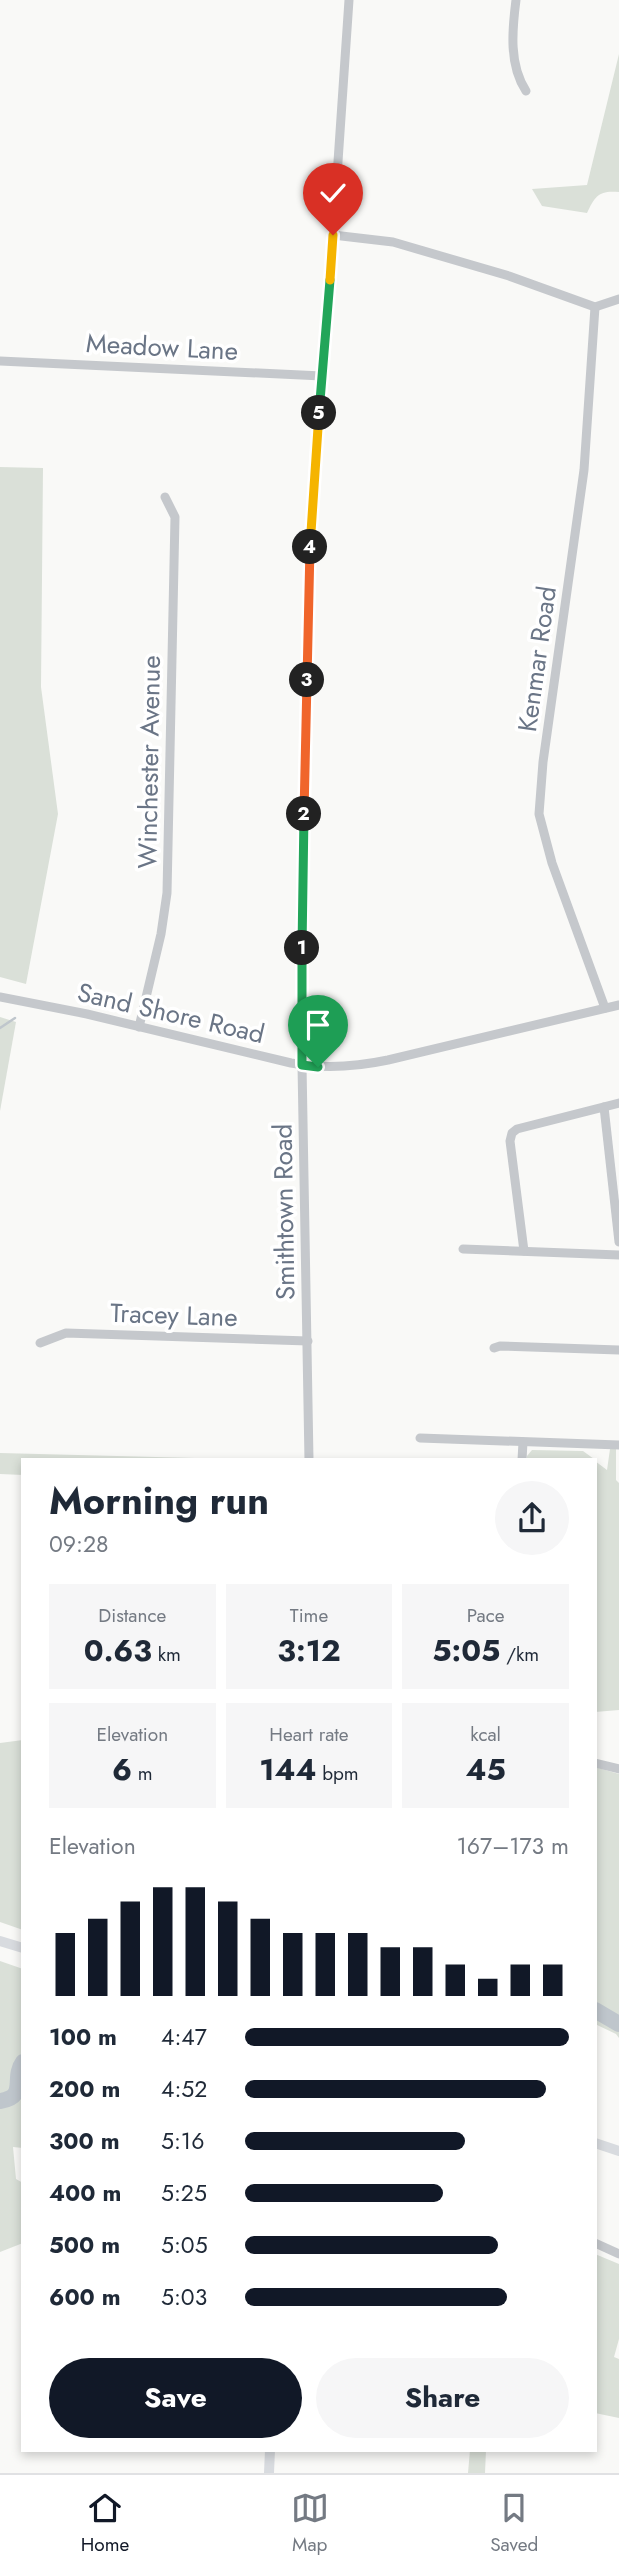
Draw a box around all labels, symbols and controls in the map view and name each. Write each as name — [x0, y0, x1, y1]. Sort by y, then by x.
pin — [303, 163, 363, 235]
icon: check — [314, 174, 352, 212]
street label: Meadow Lane — [85, 324, 239, 370]
pin: 5 — [302, 396, 336, 430]
text: 5 — [312, 399, 325, 426]
pin: 4 — [292, 530, 328, 564]
text: 4 — [303, 533, 316, 560]
street label: Kenmar Road — [508, 584, 566, 734]
street label: Winchester Avenue — [128, 655, 170, 869]
pin: 3 — [290, 662, 324, 698]
text: 3 — [301, 666, 312, 693]
pin: 2 — [286, 796, 322, 832]
text: 2 — [297, 800, 310, 827]
pin: 1 — [284, 930, 320, 965]
text: 1 — [297, 934, 306, 961]
street label: Sand Shore Road — [74, 973, 268, 1053]
pin — [288, 995, 348, 1067]
icon: arrive — [299, 1006, 337, 1044]
street label: Smithtown Road — [263, 1123, 305, 1301]
street label: Tracey Lane — [110, 1294, 238, 1336]
text: Morning run — [49, 1473, 269, 1528]
button: share — [495, 1481, 569, 1555]
text: 09:28 — [49, 1527, 109, 1561]
text: Distance — [98, 1602, 166, 1629]
text: Time — [290, 1602, 328, 1629]
text: Pace — [467, 1602, 505, 1629]
text: 0.63 — [84, 1629, 152, 1672]
text: 3:12 — [277, 1629, 341, 1672]
text: 5:05 — [432, 1629, 500, 1672]
text: km — [152, 1641, 181, 1668]
text: /km — [500, 1641, 539, 1668]
text: Elevation — [96, 1721, 168, 1748]
text: Heart rate — [269, 1721, 349, 1748]
text: kcal — [470, 1721, 501, 1748]
text: 6 — [112, 1748, 132, 1791]
text: 144 — [259, 1748, 316, 1791]
text: 45 — [466, 1748, 506, 1791]
text: m — [132, 1760, 153, 1787]
text: bpm — [316, 1760, 359, 1787]
text: Elevation — [49, 1829, 136, 1863]
text: 167–173 m — [456, 1829, 569, 1863]
text: 100 m — [49, 2020, 117, 2054]
text: 4:47 — [161, 2020, 207, 2054]
text: 200 m — [49, 2072, 120, 2106]
text: 4:52 — [161, 2072, 207, 2106]
text: 300 m — [49, 2124, 120, 2158]
text: 5:16 — [161, 2124, 204, 2158]
text: 400 m — [49, 2176, 121, 2210]
text: 5:25 — [161, 2176, 207, 2210]
text: 500 m — [49, 2228, 120, 2262]
text: 5:05 — [161, 2228, 208, 2262]
text: 600 m — [49, 2280, 121, 2314]
text: 5:03 — [161, 2280, 207, 2314]
button: Save — [49, 2358, 302, 2438]
button: Share — [316, 2358, 569, 2438]
tab: Home — [81, 2489, 129, 2558]
tab: Map — [291, 2489, 329, 2558]
tab: Saved — [490, 2489, 538, 2558]

